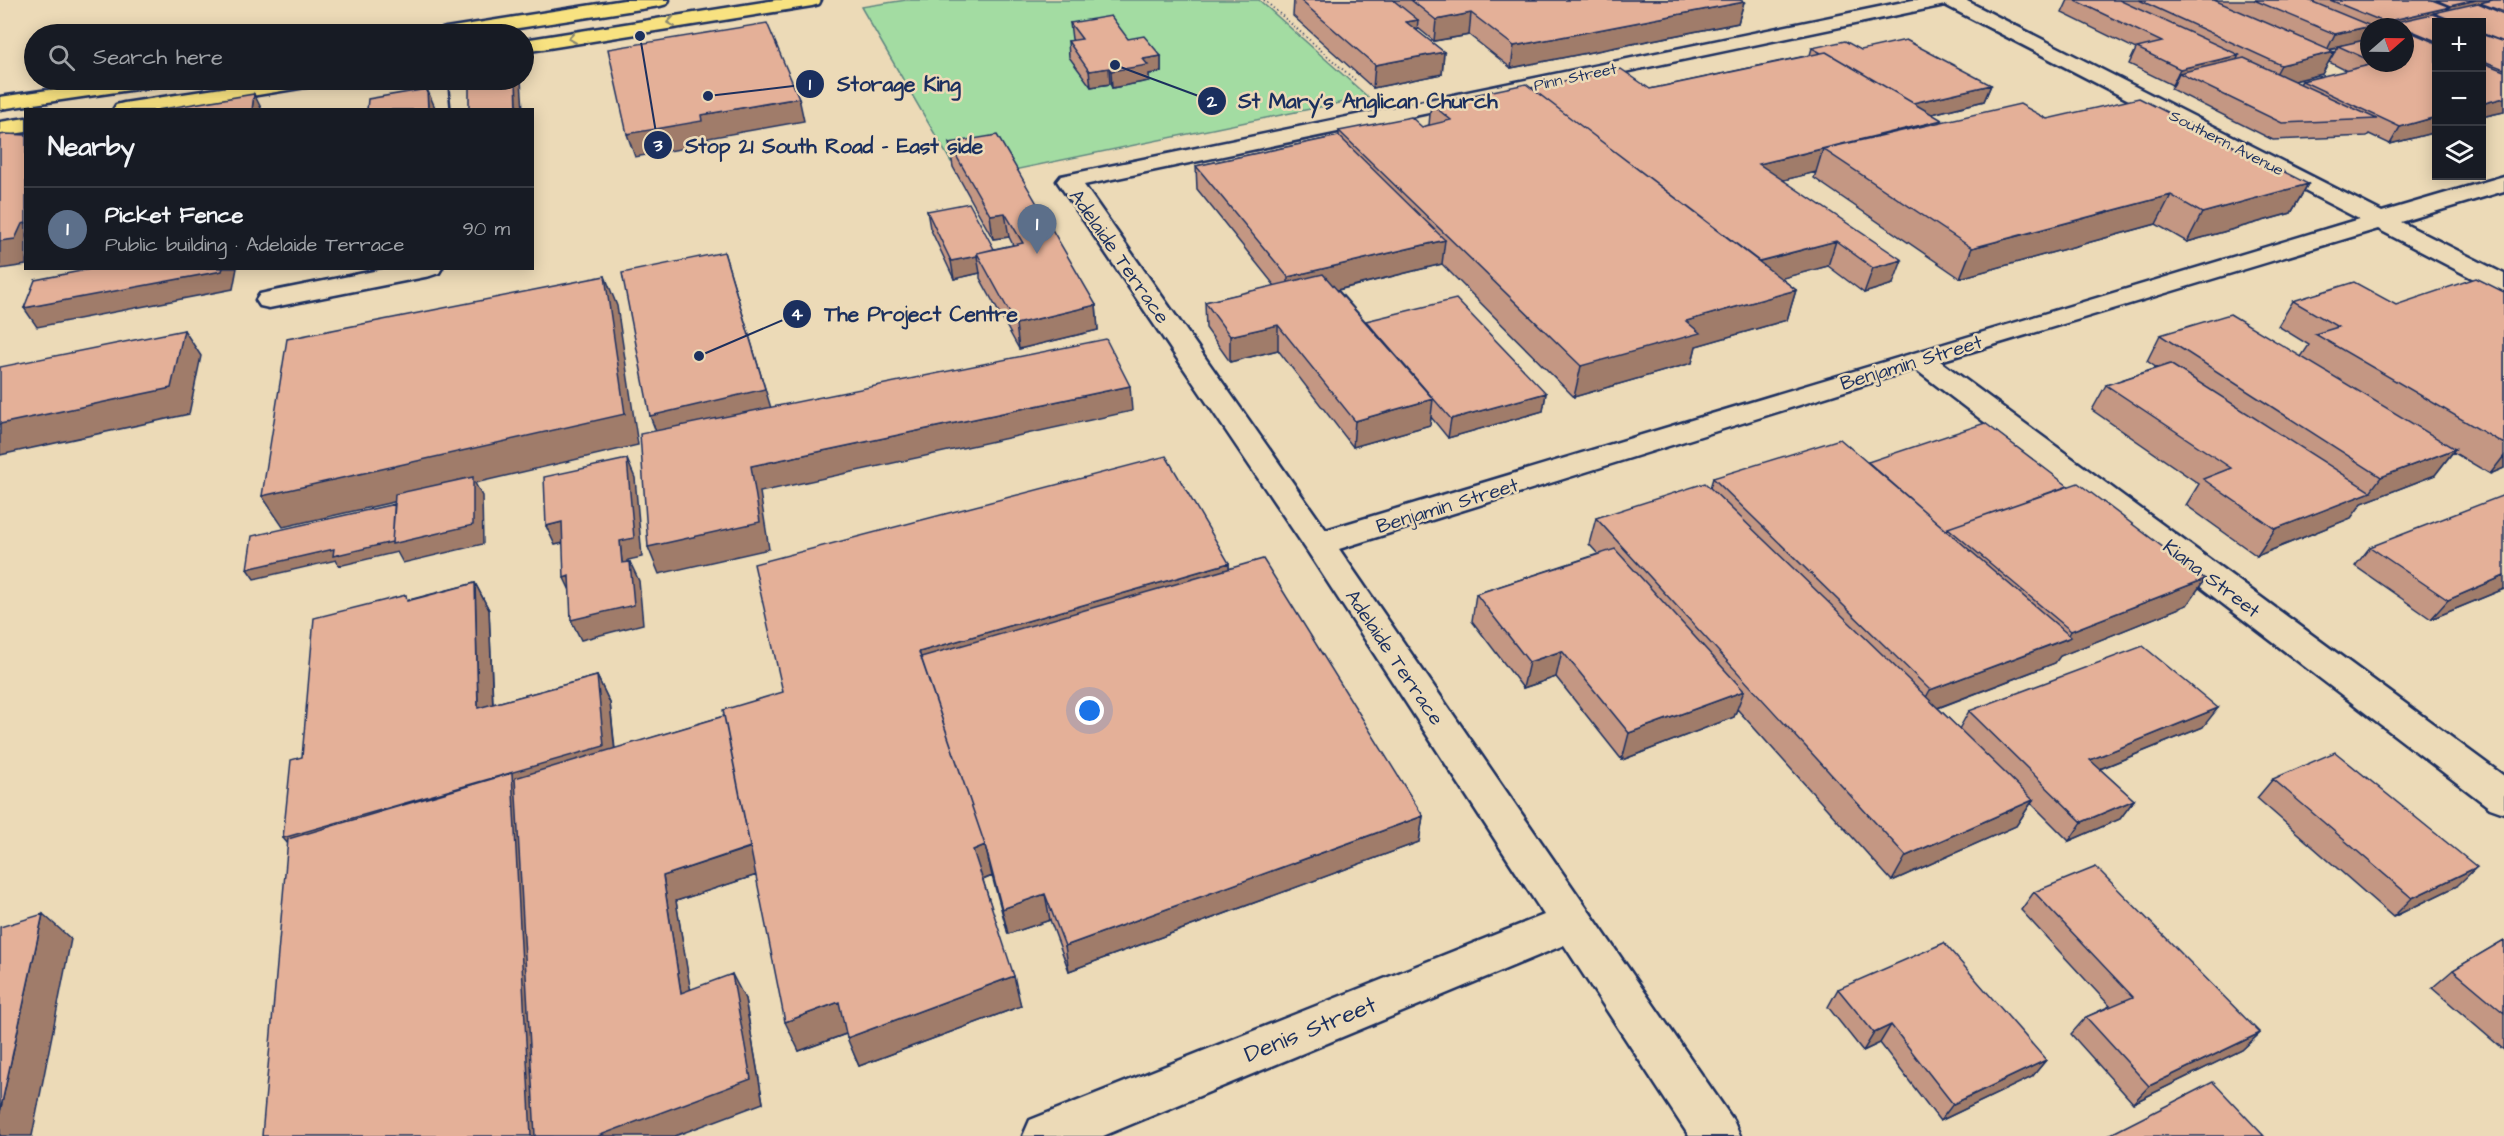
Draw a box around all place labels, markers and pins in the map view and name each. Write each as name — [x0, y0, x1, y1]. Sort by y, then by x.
callout: Storage King — [795, 64, 973, 103]
callout: St Mary's Anglican Church — [1197, 81, 1510, 120]
callout: Stop 21 South Road - East side — [643, 126, 995, 165]
pin: 1 — [1018, 204, 1056, 254]
callout: The Project Centre — [782, 294, 1029, 333]

